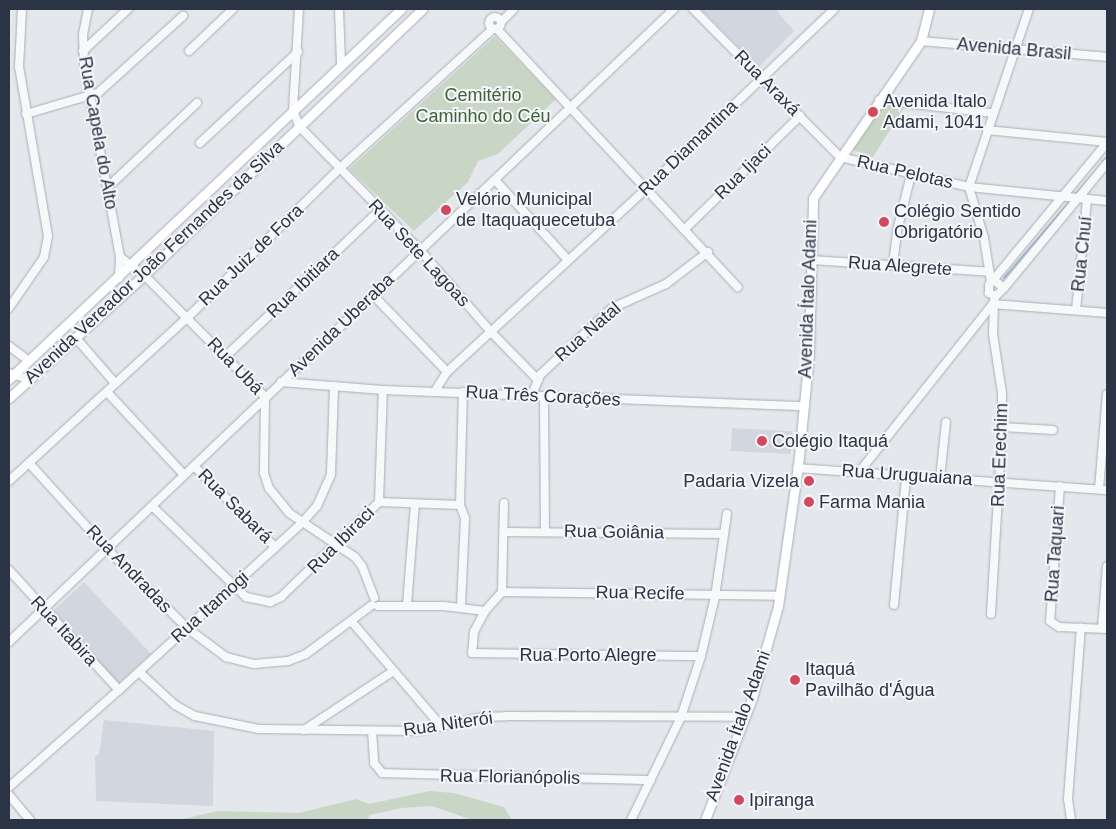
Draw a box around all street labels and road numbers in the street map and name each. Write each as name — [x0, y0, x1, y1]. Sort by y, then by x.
street label: Avenida Brasil — [956, 33, 1072, 65]
street label: Rua Araxá — [729, 45, 805, 121]
street label: Rua Capela do Alto — [74, 54, 122, 212]
street label: Rua Diamantina — [634, 95, 742, 201]
street label: Avenida Vereador João Fernandes da Silva — [20, 136, 288, 388]
street label: Rua Ijaci — [710, 140, 776, 204]
street label: Rua Pelotas — [855, 150, 955, 194]
street label: Rua Sete Lagoas — [364, 195, 474, 311]
street label: Rua Juiz de Fora — [194, 200, 308, 310]
street label: Rua Chuí — [1067, 215, 1097, 293]
street label: Avenida Ítalo Adami — [794, 219, 822, 379]
street label: Rua Ibitiara — [262, 243, 344, 323]
street label: Rua Alegrete — [847, 252, 953, 280]
street label: Avenida Uberaba — [284, 269, 398, 381]
street label: Rua Natal — [551, 298, 625, 366]
street label: Rua Ubá — [203, 333, 267, 399]
street label: Rua Três Corações — [465, 381, 621, 411]
street label: Rua Erechim — [987, 403, 1013, 507]
street label: Rua Uruguaiana — [841, 460, 973, 490]
street label: Rua Sabará — [193, 464, 277, 548]
street label: Rua Ibiraci — [303, 502, 379, 578]
street label: Rua Taquari — [1041, 505, 1069, 603]
street label: Rua Andradas — [81, 520, 177, 618]
street label: Rua Goiânia — [564, 520, 664, 544]
street label: Rua Itamogi — [167, 567, 253, 647]
street label: Rua Recife — [595, 581, 685, 605]
street label: Rua Itabira — [26, 591, 102, 671]
street label: Rua Porto Alegre — [519, 644, 657, 666]
street label: Avenida Ítalo Adami — [701, 647, 775, 805]
street label: Rua Niterói — [402, 707, 494, 741]
street label: Rua Florianópolis — [440, 765, 580, 789]

